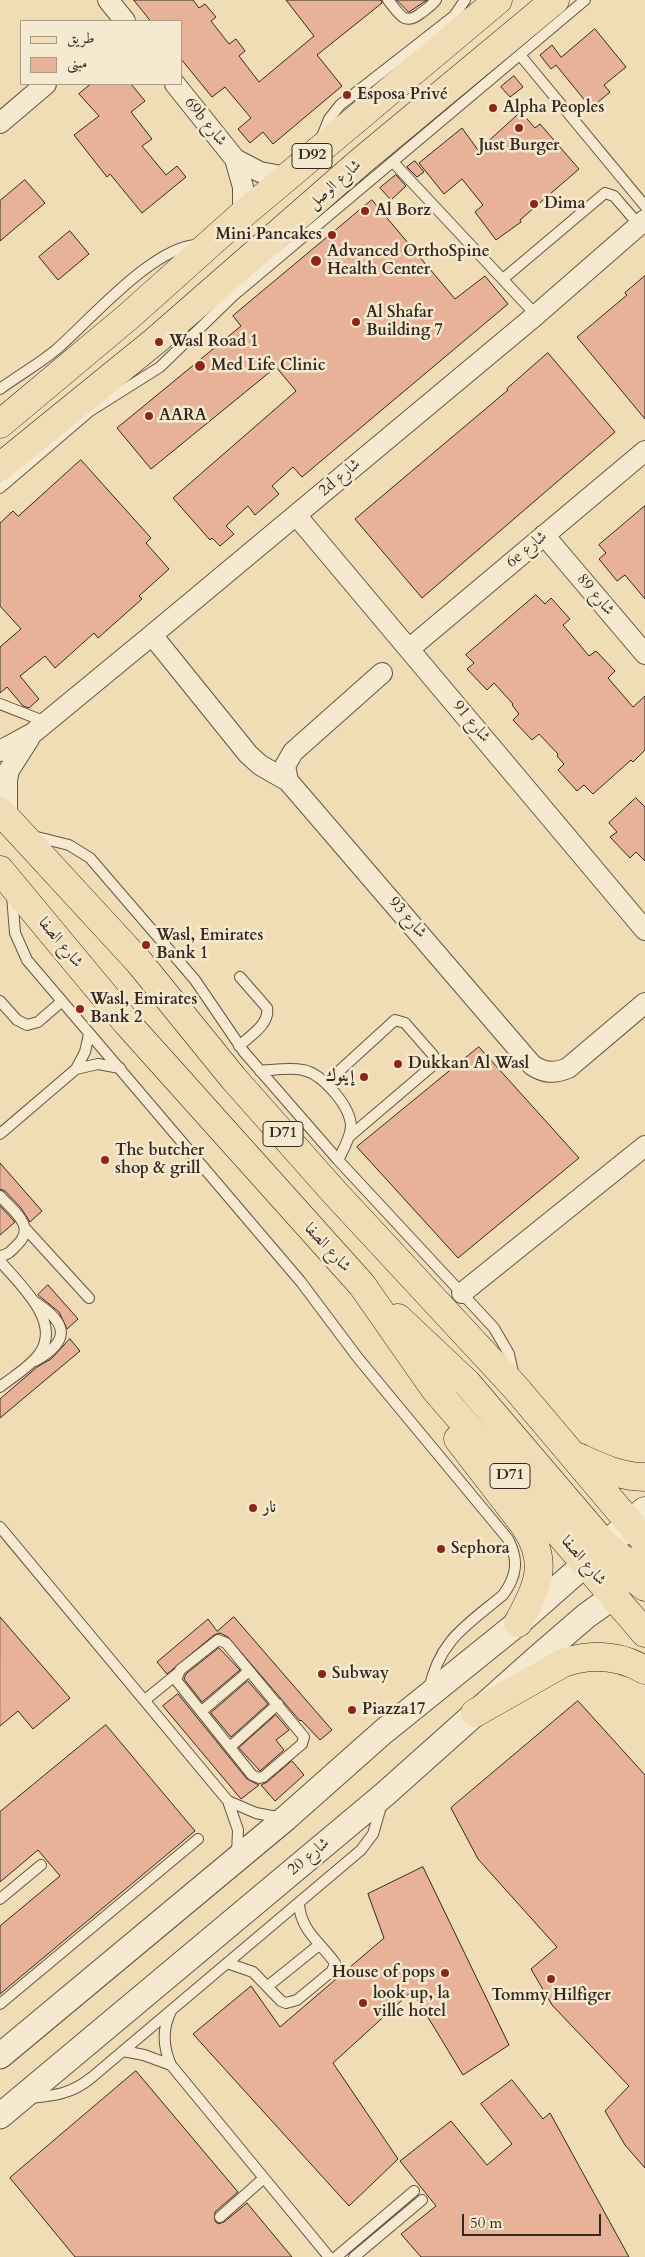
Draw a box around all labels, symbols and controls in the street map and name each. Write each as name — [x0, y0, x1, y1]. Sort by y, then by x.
legend — [20, 20, 182, 85]
text: طريق — [67, 28, 94, 48]
text: مبنى — [67, 53, 87, 73]
place label: Esposa Privé — [357, 85, 448, 105]
marker: Esposa Privé — [341, 89, 353, 101]
street label: 69b شارع — [180, 94, 230, 150]
place label: Alpha Peoples — [503, 98, 604, 118]
marker: Alpha Peoples — [487, 102, 499, 114]
marker: Just Burger — [513, 122, 525, 134]
place label: Just Burger — [479, 136, 559, 156]
road number: D92 — [292, 144, 332, 168]
street label: شارع الوصل — [304, 156, 366, 214]
place label: Dima — [544, 194, 585, 214]
marker: Dima — [528, 198, 540, 210]
place label: Al Borz — [375, 201, 431, 221]
marker: Al Borz — [359, 205, 371, 217]
place label: Mini Pancakes — [215, 225, 322, 245]
marker: Mini Pancakes — [326, 229, 338, 241]
place label: Advanced OrthoSpine Health Center — [327, 242, 490, 280]
marker: Advanced OrthoSpine Health Center — [309, 254, 323, 268]
place label: Al Shafar Building 7 — [366, 303, 443, 341]
marker: Al Shafar Building 7 — [350, 316, 362, 328]
place label: Wasl Road 1 — [169, 332, 259, 352]
marker: Wasl Road 1 — [153, 336, 165, 348]
place label: Med Life Clinic — [211, 356, 325, 376]
marker: Med Life Clinic — [193, 359, 207, 373]
place label: AARA — [159, 406, 207, 426]
marker: AARA — [143, 410, 155, 422]
street label: 2d شارع — [315, 455, 365, 501]
street label: 6e شارع — [503, 527, 551, 573]
street label: شارع 89 — [572, 570, 618, 620]
street label: شارع 91 — [448, 697, 494, 747]
street label: شارع 93 — [384, 893, 430, 943]
street label: شارع الصفا — [33, 914, 87, 972]
place label: Wasl, Emirates Bank 1 — [156, 926, 263, 964]
marker: Wasl, Emirates Bank 1 — [140, 939, 152, 951]
place label: Wasl, Emirates Bank 2 — [90, 990, 197, 1028]
marker: Wasl, Emirates Bank 2 — [74, 1003, 86, 1015]
place label: Dukkan Al Wasl — [408, 1054, 529, 1074]
marker: Dukkan Al Wasl — [392, 1058, 404, 1070]
place label: إينوك — [326, 1067, 354, 1087]
marker: إينوك — [358, 1071, 370, 1083]
road number: D71 — [263, 1122, 303, 1146]
place label: The butcher shop & grill — [115, 1141, 204, 1179]
marker: The butcher shop & grill — [99, 1154, 111, 1166]
street label: شارع الصفا — [300, 1220, 354, 1276]
road number: D71 — [490, 1464, 530, 1488]
place label: نار — [263, 1498, 276, 1518]
marker: نار — [247, 1502, 259, 1514]
street label: شارع الصفا — [556, 1532, 610, 1590]
place label: Sephora — [451, 1539, 510, 1559]
marker: Sephora — [435, 1543, 447, 1555]
place label: Subway — [332, 1664, 389, 1684]
marker: Subway — [316, 1668, 328, 1680]
place label: Piazza17 — [362, 1700, 425, 1720]
marker: Piazza17 — [346, 1704, 358, 1716]
street label: شارع 20 — [284, 1834, 334, 1880]
place label: House of pops — [332, 1963, 435, 1983]
marker: House of pops — [439, 1967, 451, 1979]
marker: Tommy Hilfiger — [545, 1973, 557, 1985]
place label: look up, la ville hotel — [373, 1984, 450, 2022]
place label: Tommy Hilfiger — [491, 1986, 611, 2006]
marker: look up, la ville hotel — [357, 1997, 369, 2009]
scale bar — [465, 2204, 604, 2236]
text: 50 m — [470, 2213, 502, 2233]

